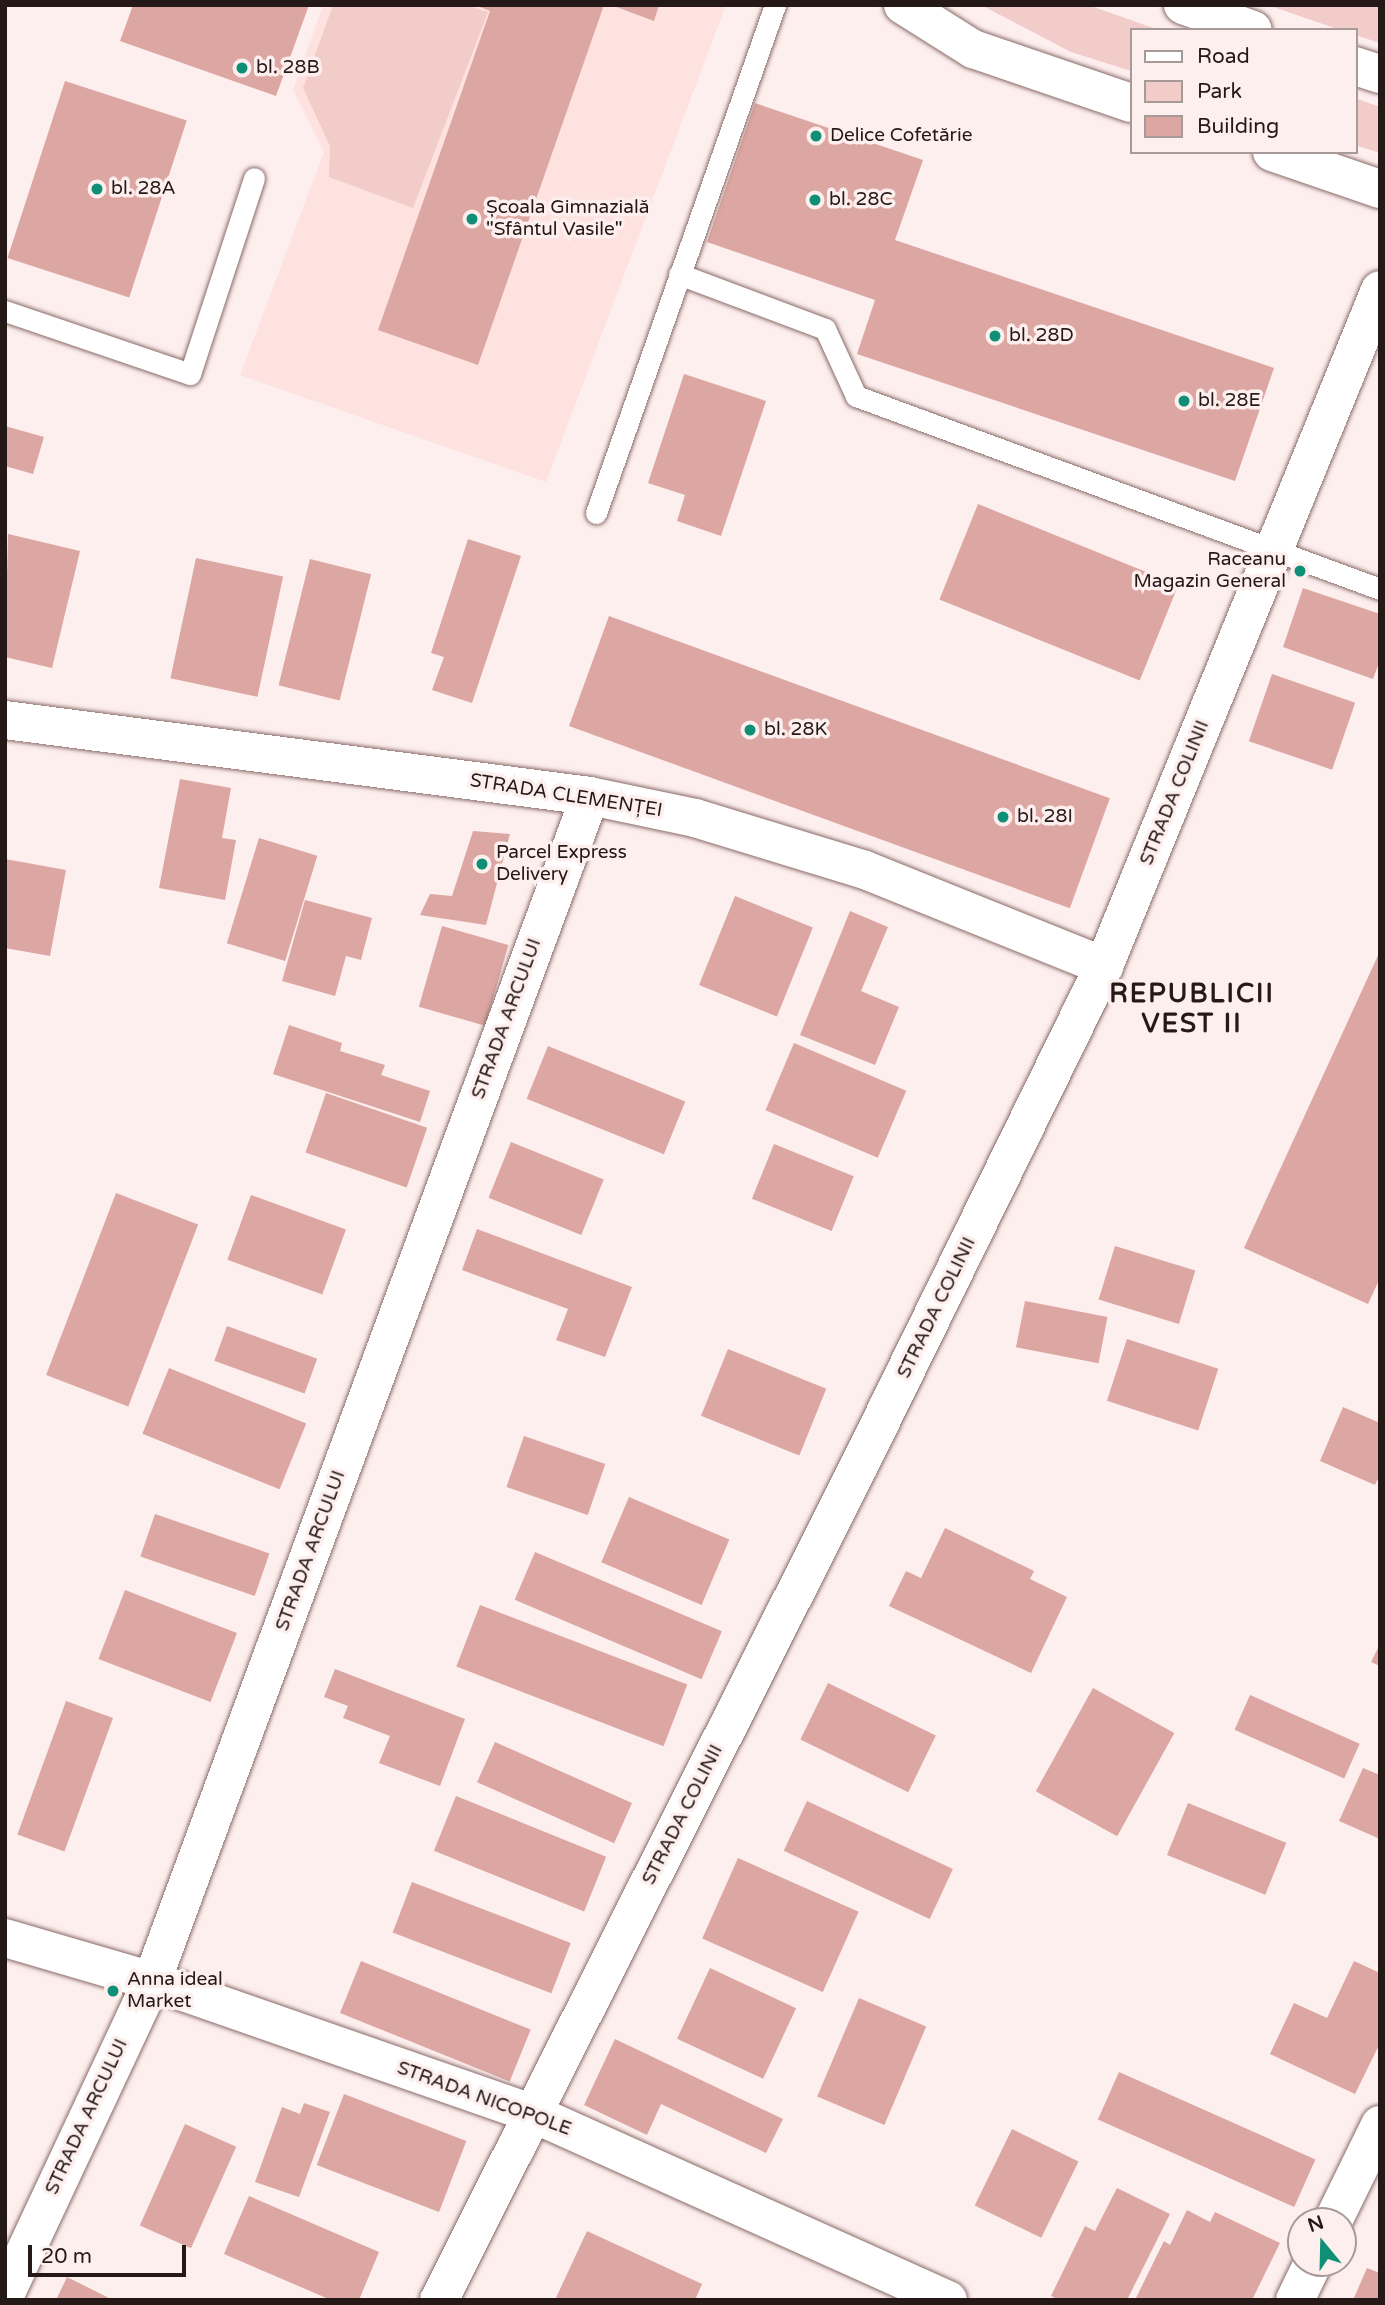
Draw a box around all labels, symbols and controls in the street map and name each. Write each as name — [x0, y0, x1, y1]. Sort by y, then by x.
legend — [1130, 28, 1357, 154]
text: Road — [1197, 44, 1250, 69]
place label: bl. 28B — [256, 57, 320, 79]
marker: bl. 28B — [234, 60, 250, 76]
text: Park — [1197, 79, 1242, 104]
text: Building — [1197, 114, 1279, 139]
place label: Delice Cofetărie — [830, 125, 972, 147]
marker: Delice Cofetărie — [808, 128, 824, 144]
place label: bl. 28A — [111, 178, 176, 200]
marker: bl. 28A — [89, 181, 105, 197]
place label: bl. 28C — [829, 189, 893, 211]
marker: bl. 28C — [807, 192, 823, 208]
place label: Școala Gimnazială "Sfântul Vasile" — [486, 197, 649, 241]
marker: Școala Gimnazială "Sfântul Vasile" — [464, 211, 480, 227]
place label: bl. 28D — [1009, 325, 1074, 347]
marker: bl. 28D — [987, 328, 1003, 344]
place label: bl. 28E — [1198, 390, 1261, 412]
marker: bl. 28E — [1176, 393, 1192, 409]
place label: Raceanu Magazin General — [1133, 549, 1286, 593]
marker: Raceanu Magazin General — [1292, 563, 1308, 579]
street label: STRADA COLINII — [1136, 717, 1214, 869]
place label: bl. 28K — [764, 719, 827, 741]
marker: bl. 28K — [742, 722, 758, 738]
street label: STRADA CLEMENȚEI — [468, 770, 664, 822]
place label: bl. 28I — [1017, 806, 1073, 828]
marker: bl. 28I — [995, 809, 1011, 825]
place label: Parcel Express Delivery — [496, 842, 627, 886]
marker: Parcel Express Delivery — [474, 856, 490, 872]
street label: STRADA ARCULUI — [467, 936, 547, 1102]
district label: REPUBLICII VEST II — [1110, 978, 1274, 1040]
street label: STRADA COLINII — [893, 1234, 981, 1382]
street label: STRADA ARCULUI — [271, 1468, 351, 1634]
street label: STRADA COLINII — [638, 1741, 728, 1889]
place label: Anna ideal Market — [127, 1969, 223, 2013]
marker: Anna ideal Market — [105, 1983, 121, 1999]
street label: STRADA ARCULUI — [41, 2036, 133, 2198]
street label: STRADA NICOPOLE — [394, 2057, 574, 2141]
north arrow — [1287, 2207, 1357, 2277]
text: N — [1305, 2211, 1327, 2237]
scale bar — [32, 2232, 189, 2276]
text: 20 m — [41, 2244, 92, 2269]

